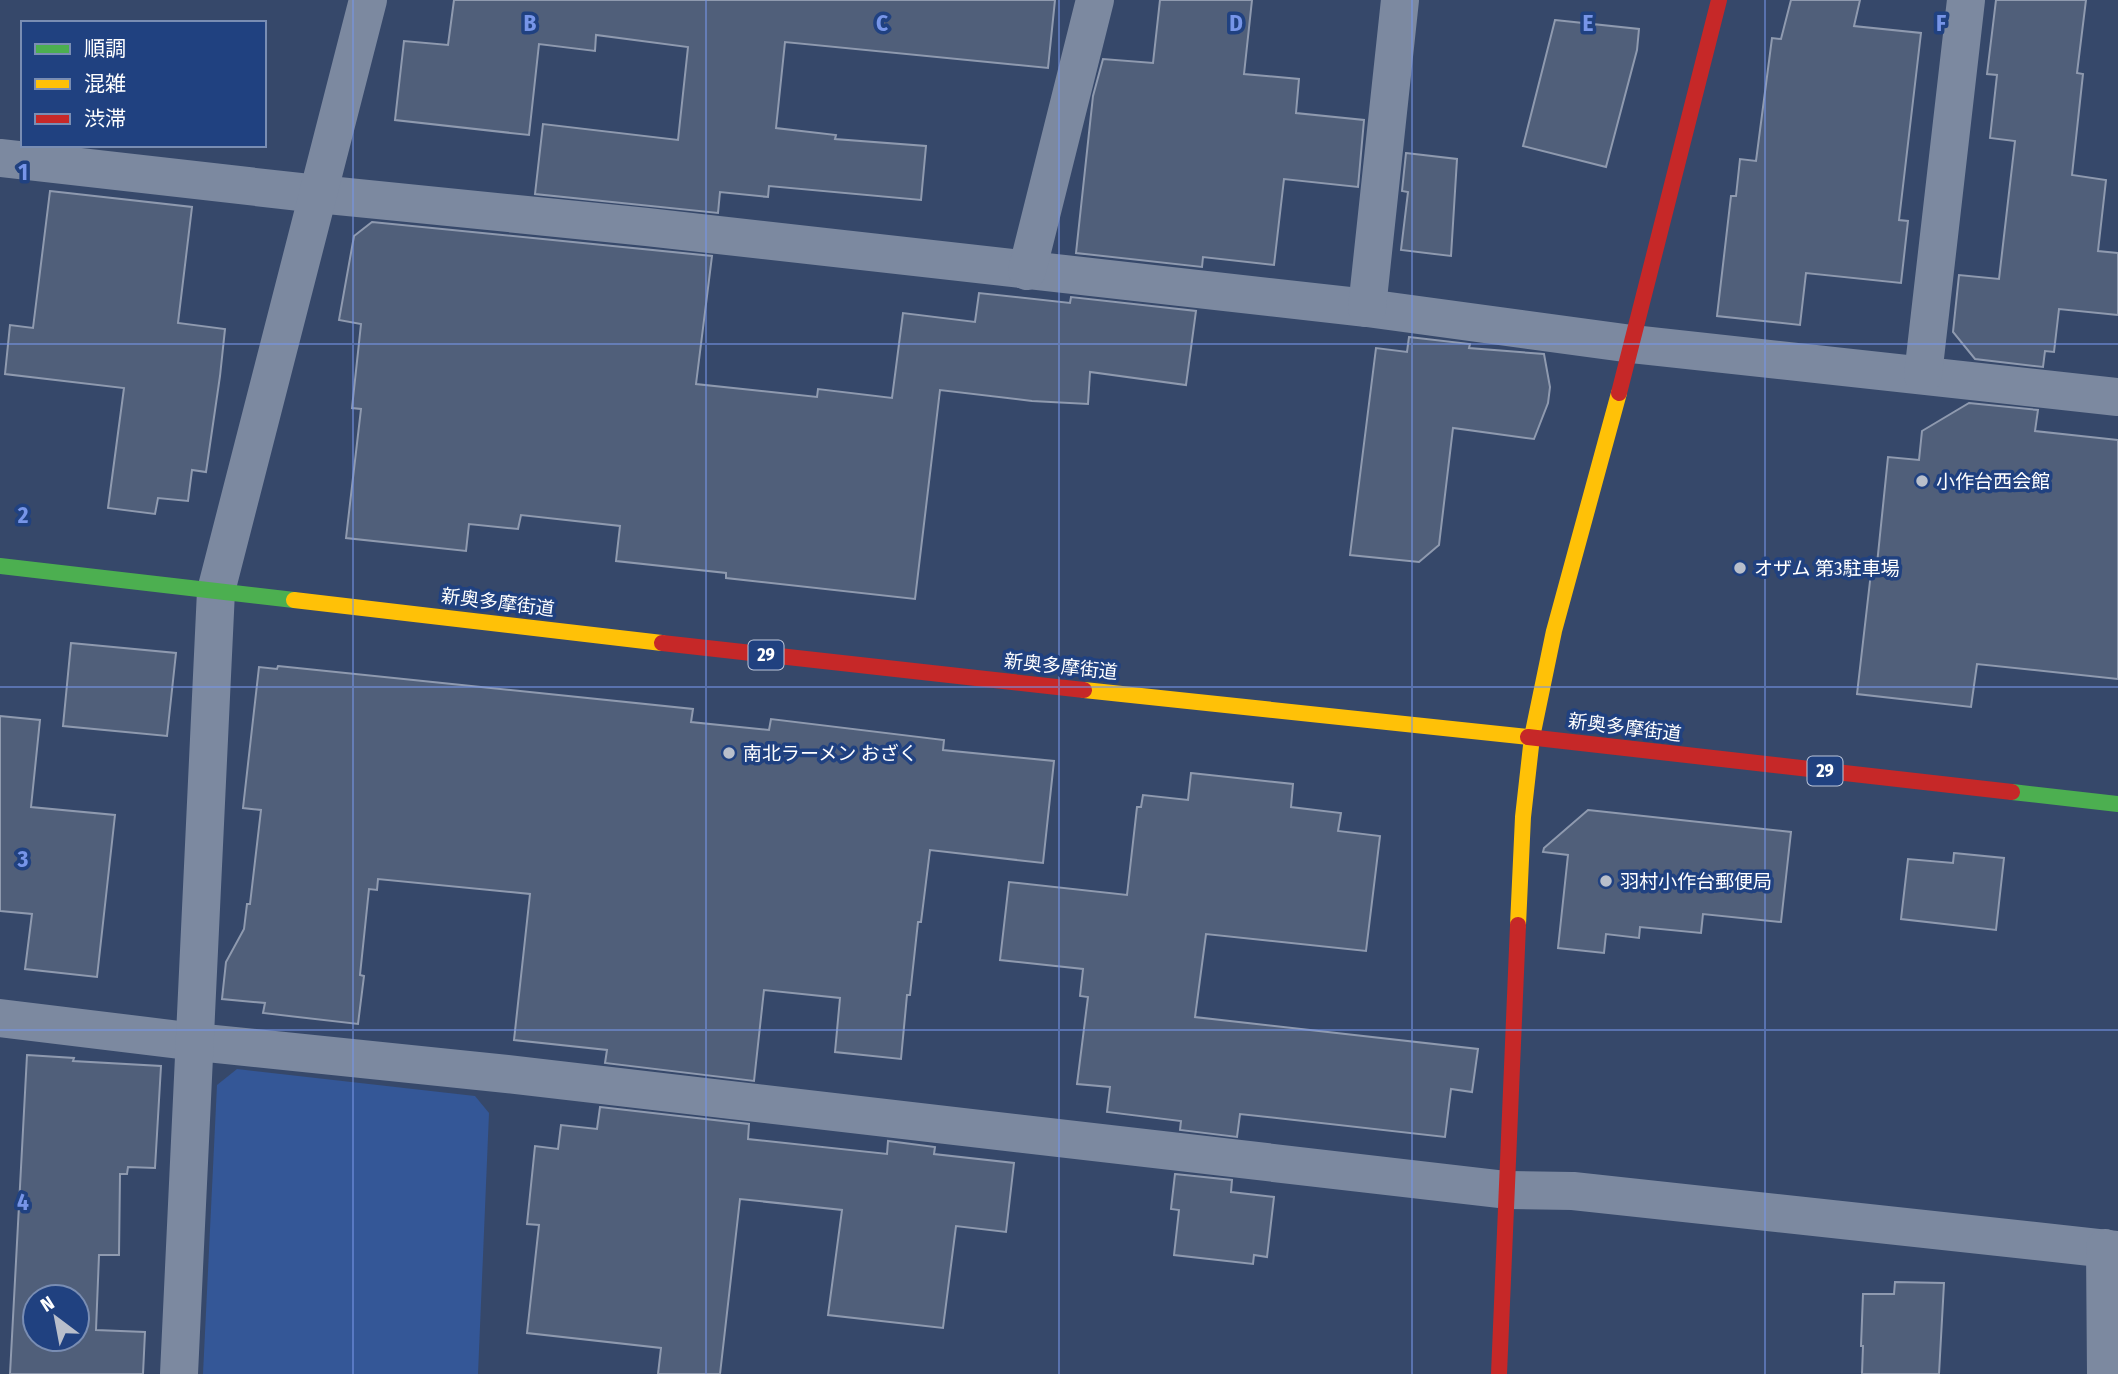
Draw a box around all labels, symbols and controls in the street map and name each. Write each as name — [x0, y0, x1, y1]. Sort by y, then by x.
text: B — [524, 9, 537, 37]
text: C — [876, 9, 888, 37]
text: D — [1229, 9, 1243, 37]
text: E — [1583, 9, 1594, 37]
text: F — [1936, 9, 1946, 37]
legend — [21, 21, 266, 147]
text: 順調 — [84, 36, 126, 62]
text: 混雑 — [84, 71, 126, 97]
text: 渋滞 — [84, 106, 126, 132]
text: 1 — [18, 158, 28, 186]
place label: 小作台西会館 — [1936, 470, 2050, 493]
marker: 小作台西会館 — [1914, 473, 1930, 489]
text: 2 — [17, 501, 29, 529]
place label: オザム 第3駐車場 — [1754, 557, 1900, 580]
marker: オザム 第3駐車場 — [1732, 560, 1748, 576]
street label: 新奥多摩街道 — [440, 584, 556, 621]
road number: 29 — [748, 640, 784, 670]
street label: 新奥多摩街道 — [1003, 649, 1119, 684]
street label: 新奥多摩街道 — [1567, 709, 1683, 746]
place label: 南北ラーメン おざく — [743, 742, 918, 765]
marker: 南北ラーメン おざく — [721, 745, 737, 761]
road number: 29 — [1808, 756, 1842, 786]
text: 3 — [17, 845, 29, 873]
place label: 羽村小作台郵便局 — [1620, 870, 1772, 893]
marker: 羽村小作台郵便局 — [1598, 873, 1614, 889]
text: 4 — [17, 1188, 29, 1216]
north arrow — [21, 1283, 91, 1353]
text: N — [36, 1291, 58, 1317]

